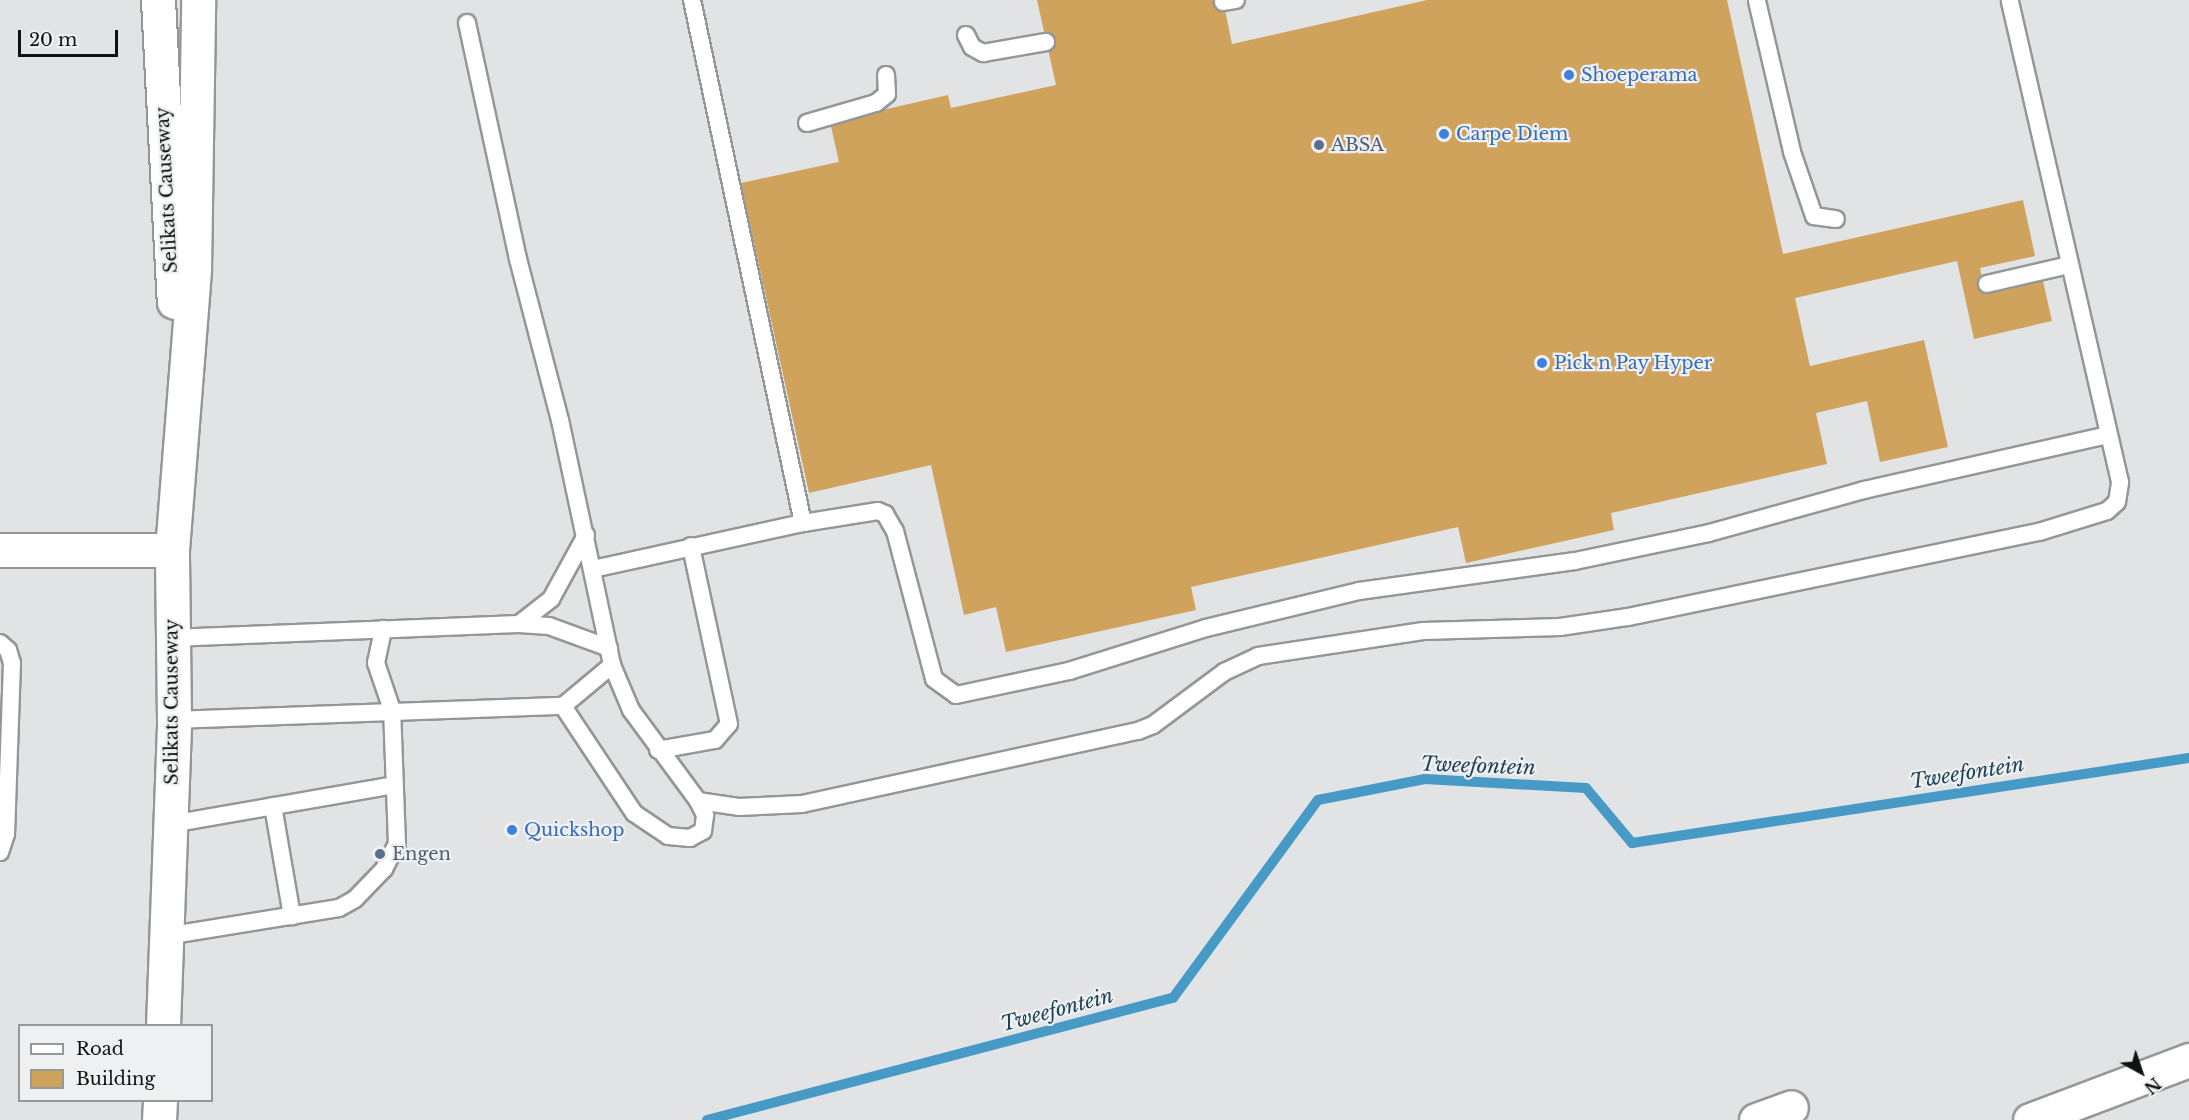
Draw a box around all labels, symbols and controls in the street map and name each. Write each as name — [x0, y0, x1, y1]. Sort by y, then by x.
scale bar — [21, 18, 122, 56]
text: 20 m — [29, 29, 77, 51]
place label: Shoeperama — [1581, 64, 1697, 86]
marker: Shoeperama — [1562, 68, 1576, 82]
street label: Selikats Causeway — [152, 107, 182, 273]
place label: Carpe Diem — [1456, 123, 1568, 145]
marker: Carpe Diem — [1437, 127, 1451, 141]
place label: ABSA — [1331, 134, 1384, 156]
marker: ABSA — [1312, 138, 1326, 152]
place label: Pick n Pay Hyper — [1554, 352, 1713, 374]
marker: Pick n Pay Hyper — [1535, 356, 1549, 370]
street label: Selikats Causeway — [161, 619, 183, 785]
water label: Tweefontein — [1420, 752, 1536, 780]
water label: Tweefontein — [1908, 752, 2026, 794]
place label: Quickshop — [524, 819, 625, 841]
marker: Quickshop — [505, 823, 519, 837]
place label: Engen — [392, 843, 451, 865]
marker: Engen — [373, 847, 387, 861]
water label: Tweefontein — [998, 984, 1116, 1036]
legend — [18, 1024, 213, 1102]
text: Road — [76, 1038, 124, 1060]
north arrow — [2111, 1042, 2171, 1102]
text: Building — [76, 1068, 155, 1090]
text: N — [2140, 1073, 2165, 1098]

